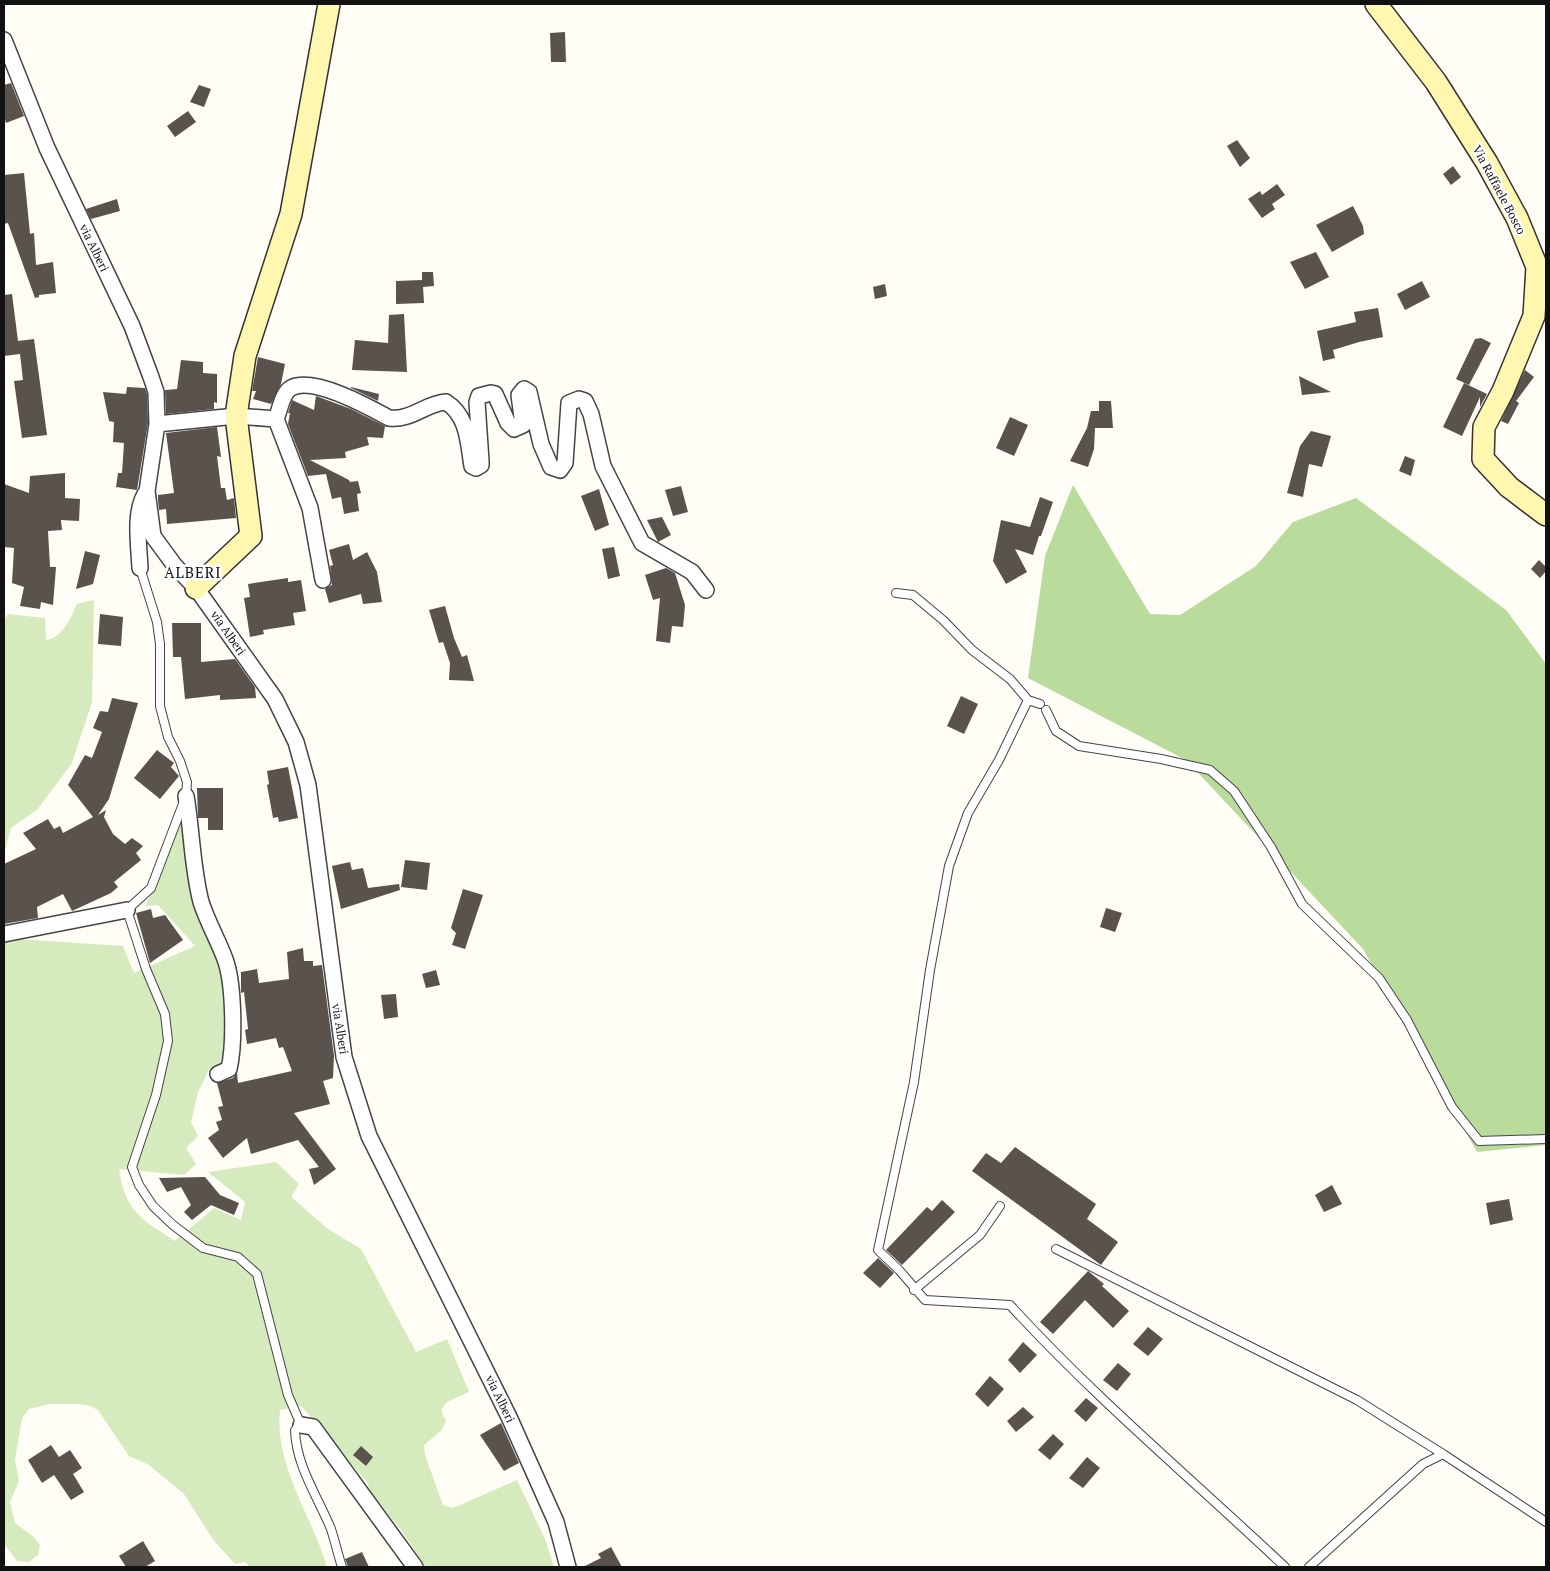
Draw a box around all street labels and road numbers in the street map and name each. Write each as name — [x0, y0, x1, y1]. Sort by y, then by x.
street label: Via Raffaele Bosco — [1470, 143, 1529, 237]
street label: via Alberi — [76, 221, 113, 274]
street label: via Alberi — [207, 607, 249, 658]
street label: via Alberi — [329, 1002, 352, 1056]
street label: via Alberi — [482, 1372, 519, 1425]

